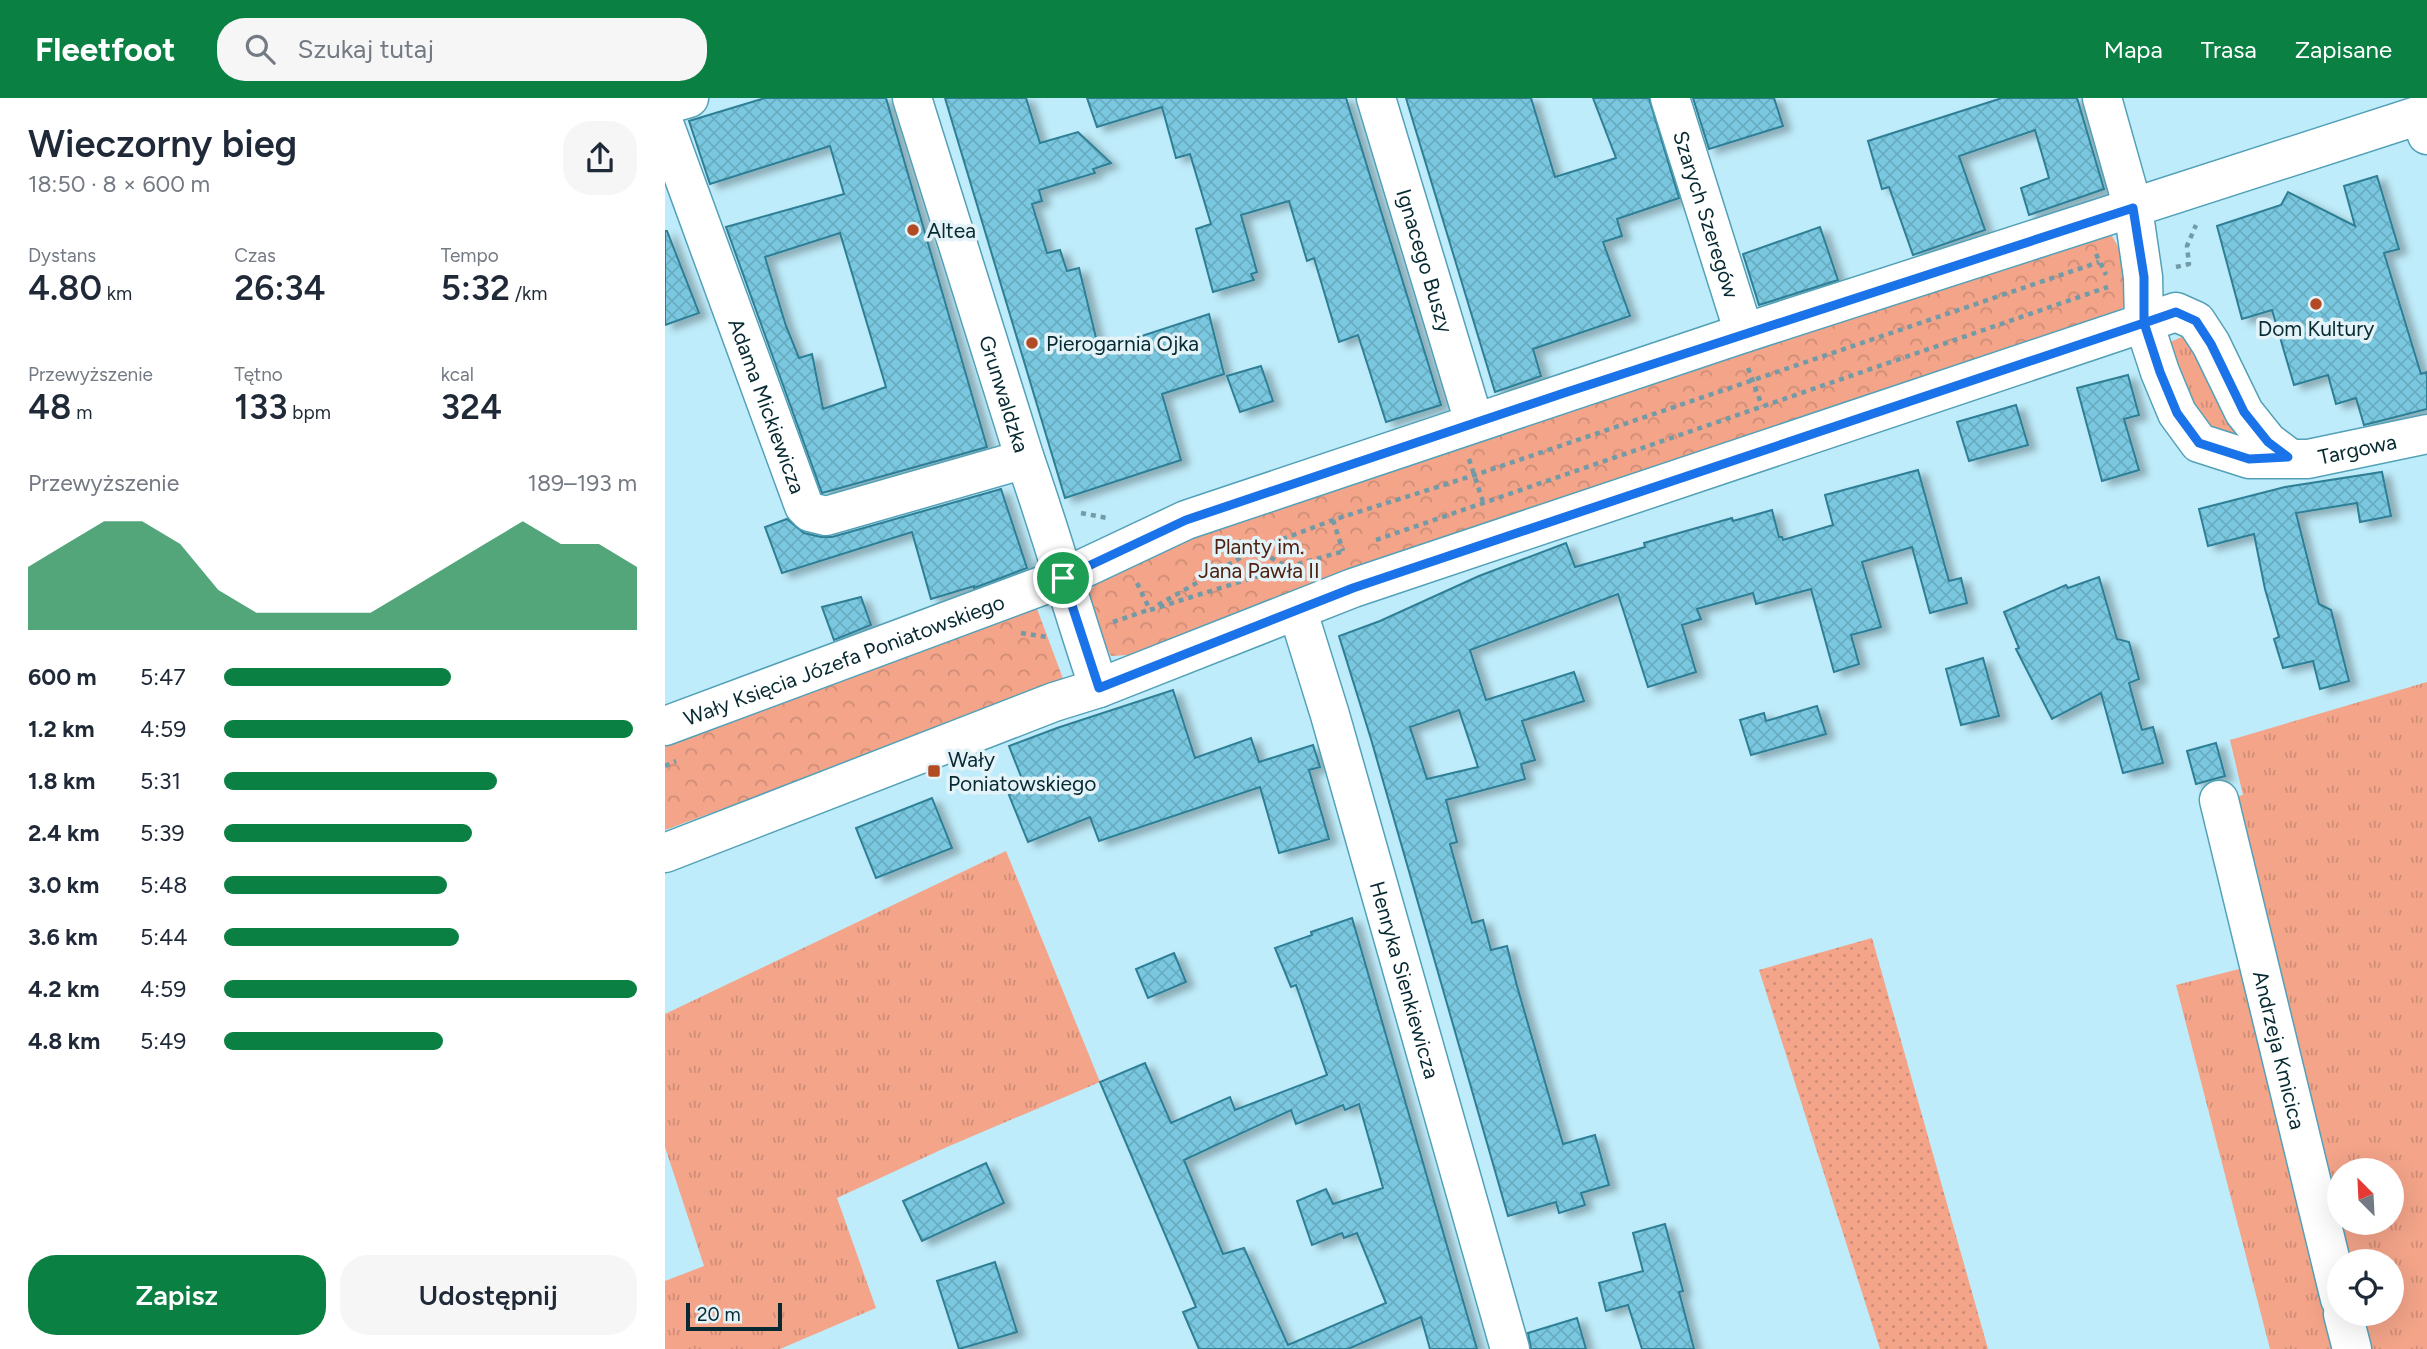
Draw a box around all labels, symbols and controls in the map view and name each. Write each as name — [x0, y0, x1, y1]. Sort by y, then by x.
search box — [217, 18, 707, 81]
text: Fleetfoot — [35, 30, 175, 69]
icon: search — [241, 30, 279, 68]
text: Szukaj tutaj — [297, 33, 434, 65]
text: Mapa — [2104, 35, 2163, 64]
text: Trasa — [2201, 35, 2257, 64]
text: Zapisane — [2295, 35, 2392, 64]
text: Wieczorny bieg — [28, 121, 297, 167]
button: share — [563, 121, 637, 195]
street label: Szarych Szeregów — [1669, 128, 1745, 302]
text: 18:50 · 8 × 600 m — [28, 170, 210, 198]
street label: Ignacego Buszy — [1392, 186, 1459, 336]
place label: Altea — [927, 218, 976, 243]
marker: Altea — [905, 222, 921, 238]
text: Dystans — [28, 244, 96, 267]
text: Czas — [234, 244, 276, 267]
text: Tempo — [441, 244, 499, 267]
text: 4.80 — [28, 267, 102, 309]
text: 26:34 — [234, 267, 326, 309]
text: 5:32 — [441, 267, 510, 309]
text: km — [102, 282, 132, 305]
text: /km — [510, 282, 548, 305]
marker: Dom Kultury — [2308, 296, 2324, 312]
street label: Adama Mickiewicza — [724, 315, 811, 497]
place label: Dom Kultury — [2258, 316, 2374, 341]
place label: Pierogarnia Ojka — [1046, 331, 1199, 356]
street label: Grunwaldzka — [975, 332, 1035, 455]
marker: Pierogarnia Ojka — [1024, 335, 1040, 351]
text: Przewyższenie — [28, 363, 153, 386]
text: Tętno — [234, 363, 283, 386]
text: kcal — [441, 363, 474, 386]
text: 48 — [28, 386, 71, 428]
text: 133 — [234, 386, 288, 428]
text: 324 — [441, 386, 502, 428]
text: m — [71, 401, 92, 424]
text: bpm — [288, 401, 331, 424]
street label: Targowa — [2316, 428, 2399, 469]
text: Przewyższenie — [28, 469, 179, 497]
text: 189–193 m — [527, 469, 637, 497]
park label: Planty im. Jana Pawła II — [1198, 534, 1320, 583]
pin — [1033, 548, 1093, 608]
icon: arrive — [1044, 559, 1082, 597]
street label: Wały Księcia Józefa Poniatowskiego — [680, 588, 1008, 730]
text: 600 m — [28, 663, 97, 691]
text: 5:47 — [140, 663, 186, 691]
text: 1.2 km — [28, 715, 95, 743]
text: 4:59 — [140, 715, 186, 743]
place label: Wały Poniatowskiego — [948, 747, 1097, 796]
marker: Wały Poniatowskiego — [926, 763, 942, 779]
text: 1.8 km — [28, 767, 95, 795]
text: 5:31 — [140, 767, 181, 795]
text: 2.4 km — [28, 819, 99, 847]
text: 5:39 — [140, 819, 185, 847]
text: 3.0 km — [28, 871, 99, 899]
text: 5:48 — [140, 871, 187, 899]
street label: Henryka Sienkiewicza — [1365, 878, 1445, 1081]
text: 3.6 km — [28, 923, 98, 951]
text: 5:44 — [140, 923, 188, 951]
street label: Andrzeja Kmicica — [2248, 968, 2311, 1132]
text: 4.2 km — [28, 975, 99, 1003]
text: 4:59 — [140, 975, 186, 1003]
text: 4.8 km — [28, 1027, 100, 1055]
text: 5:49 — [140, 1027, 186, 1055]
north arrow — [2327, 1158, 2405, 1236]
map controls — [2327, 1158, 2404, 1326]
button: locate — [2327, 1249, 2404, 1326]
button: Zapisz — [28, 1255, 326, 1335]
button: Udostępnij — [340, 1255, 637, 1335]
scale bar — [686, 1300, 782, 1332]
text: 20 m — [697, 1303, 741, 1326]

